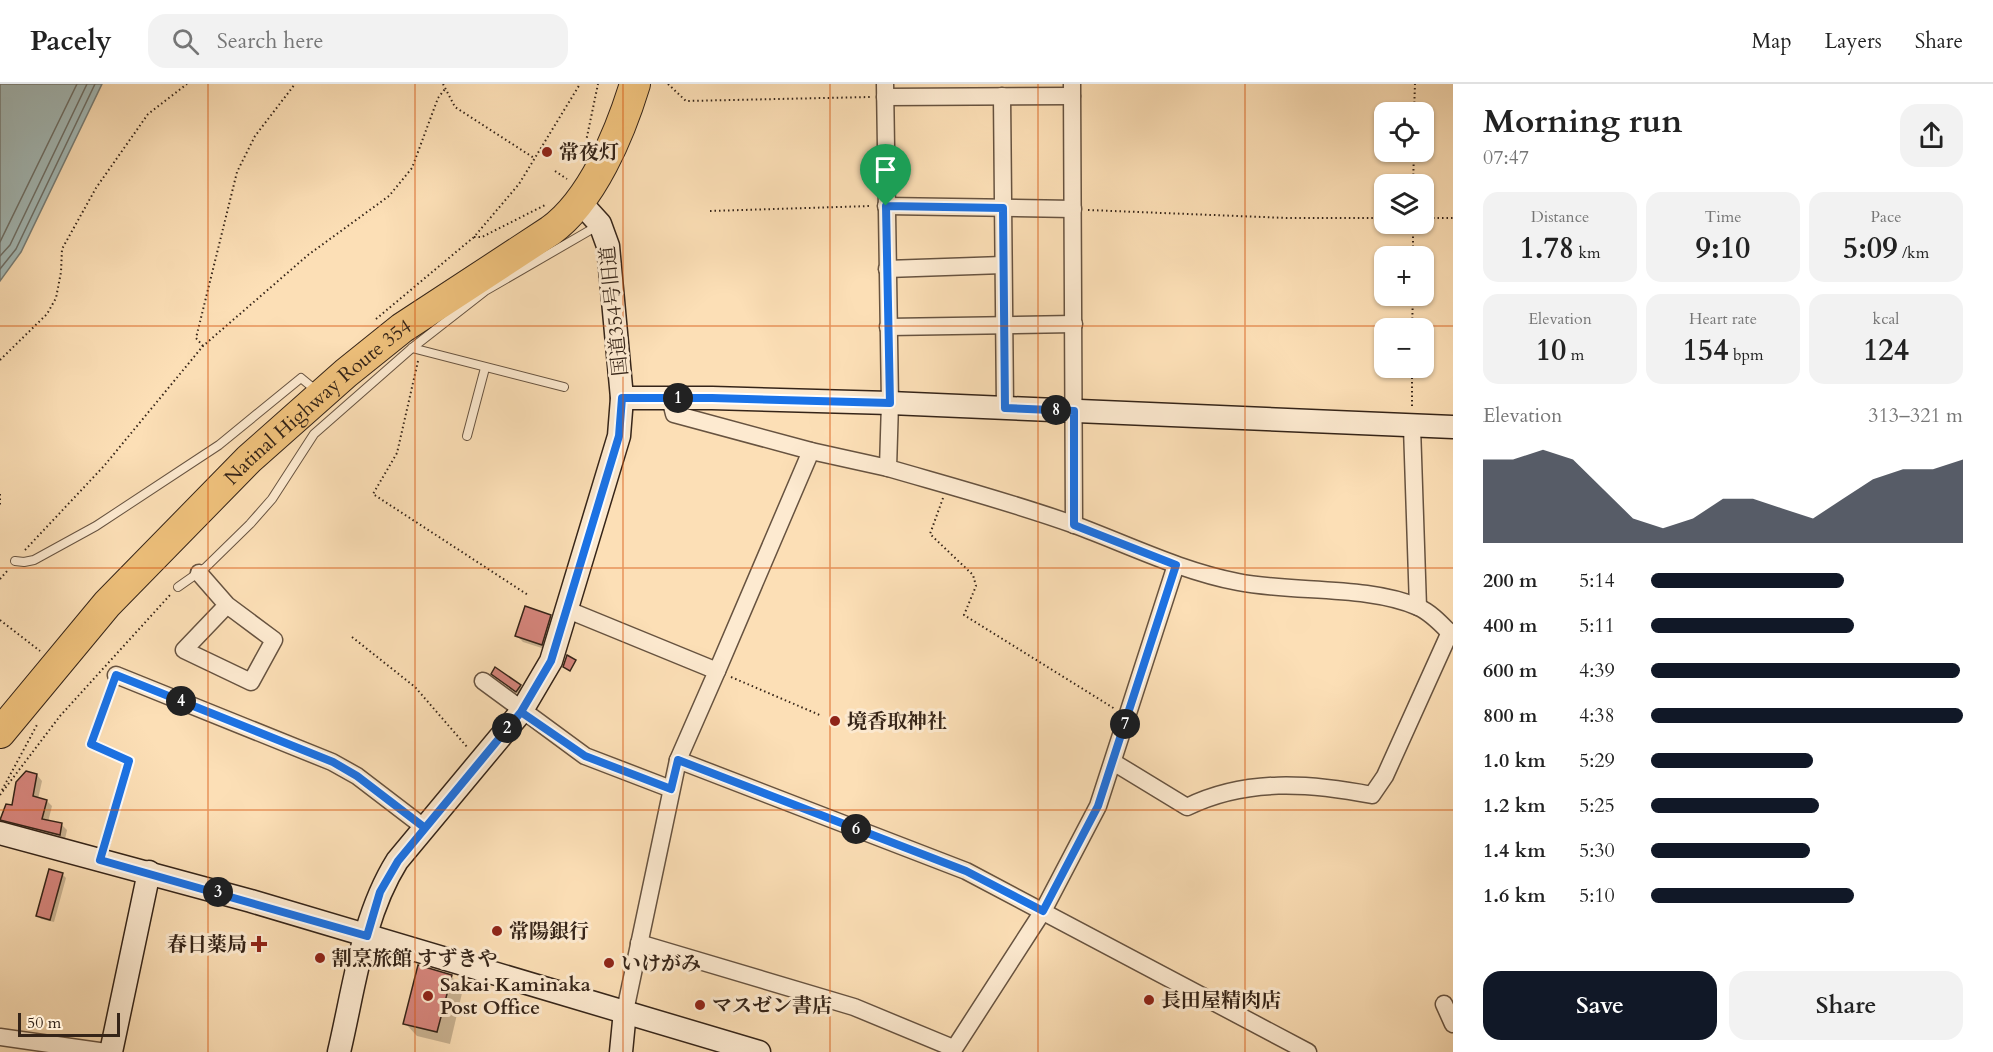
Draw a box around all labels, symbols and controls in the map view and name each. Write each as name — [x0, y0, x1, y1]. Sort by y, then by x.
search box — [148, 14, 568, 68]
text: Pacely — [30, 22, 112, 60]
icon: search — [169, 25, 202, 58]
text: Search here — [217, 26, 323, 56]
text: Map — [1752, 27, 1792, 56]
text: Layers — [1825, 27, 1882, 56]
text: Share — [1915, 27, 1963, 56]
text: Morning run — [1483, 99, 1683, 144]
map controls — [1374, 102, 1434, 378]
button: locate — [1374, 102, 1434, 162]
button: share — [1900, 104, 1963, 167]
place label: 常夜灯 — [559, 139, 619, 166]
pin — [860, 144, 911, 206]
text: 07:47 — [1483, 144, 1529, 171]
marker: 常夜灯 — [540, 145, 554, 159]
icon: arrive — [869, 153, 902, 186]
button: layers — [1374, 174, 1434, 234]
text: Distance — [1531, 206, 1589, 228]
text: Time — [1704, 206, 1742, 228]
text: Pace — [1871, 206, 1901, 228]
text: 1.78 — [1519, 228, 1574, 269]
text: 9:10 — [1696, 228, 1750, 269]
text: 5:09 — [1843, 228, 1898, 269]
text: km — [1574, 242, 1601, 264]
text: /km — [1898, 242, 1929, 264]
street label: 国道354号旧道 — [594, 245, 634, 377]
button: + — [1374, 246, 1434, 306]
text: Elevation — [1528, 308, 1592, 330]
text: Heart rate — [1689, 308, 1757, 330]
text: kcal — [1873, 308, 1899, 330]
street label: Natinal Highway Route 354 — [218, 312, 416, 490]
button: − — [1374, 318, 1434, 378]
text: 10 — [1536, 330, 1566, 371]
text: 154 — [1682, 330, 1729, 371]
text: 124 — [1863, 330, 1909, 371]
text: m — [1566, 344, 1584, 366]
text: bpm — [1729, 344, 1764, 366]
pin: 1 — [663, 383, 693, 413]
text: 1 — [674, 387, 682, 409]
pin: 8 — [1041, 395, 1071, 425]
text: 8 — [1052, 399, 1060, 421]
text: Elevation — [1483, 402, 1562, 429]
text: 313–321 m — [1868, 402, 1963, 429]
text: 200 m — [1483, 567, 1538, 594]
text: 5:14 — [1579, 567, 1615, 594]
text: 400 m — [1483, 612, 1538, 639]
text: 5:11 — [1579, 612, 1615, 639]
text: 600 m — [1483, 657, 1538, 684]
text: 4:39 — [1579, 657, 1615, 684]
pin: 4 — [166, 686, 196, 716]
text: 4 — [177, 690, 185, 712]
text: 800 m — [1483, 702, 1538, 729]
text: 4:38 — [1579, 702, 1615, 729]
place label: 境香取神社 — [847, 708, 947, 735]
pin: 7 — [1110, 709, 1140, 739]
pin: 2 — [492, 713, 522, 743]
text: 7 — [1121, 713, 1129, 735]
marker: 境香取神社 — [828, 714, 842, 728]
text: 2 — [503, 717, 511, 739]
text: 1.0 km — [1483, 747, 1546, 774]
text: 5:29 — [1579, 747, 1615, 774]
text: 1.2 km — [1483, 792, 1546, 819]
text: 5:25 — [1579, 792, 1615, 819]
pin: 6 — [841, 814, 871, 844]
text: 6 — [852, 818, 860, 840]
text: 1.4 km — [1483, 837, 1546, 864]
text: 5:30 — [1579, 837, 1615, 864]
pin: 3 — [203, 877, 233, 907]
text: 3 — [214, 881, 222, 903]
text: 1.6 km — [1483, 882, 1546, 909]
text: 5:10 — [1579, 882, 1615, 909]
place label: 常陽銀行 — [509, 918, 589, 945]
marker: 常陽銀行 — [490, 924, 504, 938]
place label: 春日薬局 — [167, 931, 247, 958]
marker: 春日薬局 — [252, 937, 266, 951]
place label: 割烹旅館 すずきや — [332, 945, 498, 972]
place label: いけがみ — [621, 950, 701, 977]
marker: 割烹旅館 すずきや — [313, 951, 327, 965]
marker: いけがみ — [602, 956, 616, 970]
place label: Sakai Kaminaka Post Office — [440, 971, 591, 1021]
button: Save — [1483, 971, 1717, 1040]
button: Share — [1729, 971, 1963, 1040]
place label: 長田屋精肉店 — [1161, 987, 1281, 1014]
marker: Sakai Kaminaka Post Office — [421, 989, 435, 1003]
place label: マスゼン書店 — [712, 992, 832, 1019]
marker: 長田屋精肉店 — [1142, 993, 1156, 1007]
marker: マスゼン書店 — [693, 998, 707, 1012]
scale bar — [18, 1010, 120, 1038]
text: 50 m — [27, 1012, 61, 1034]

